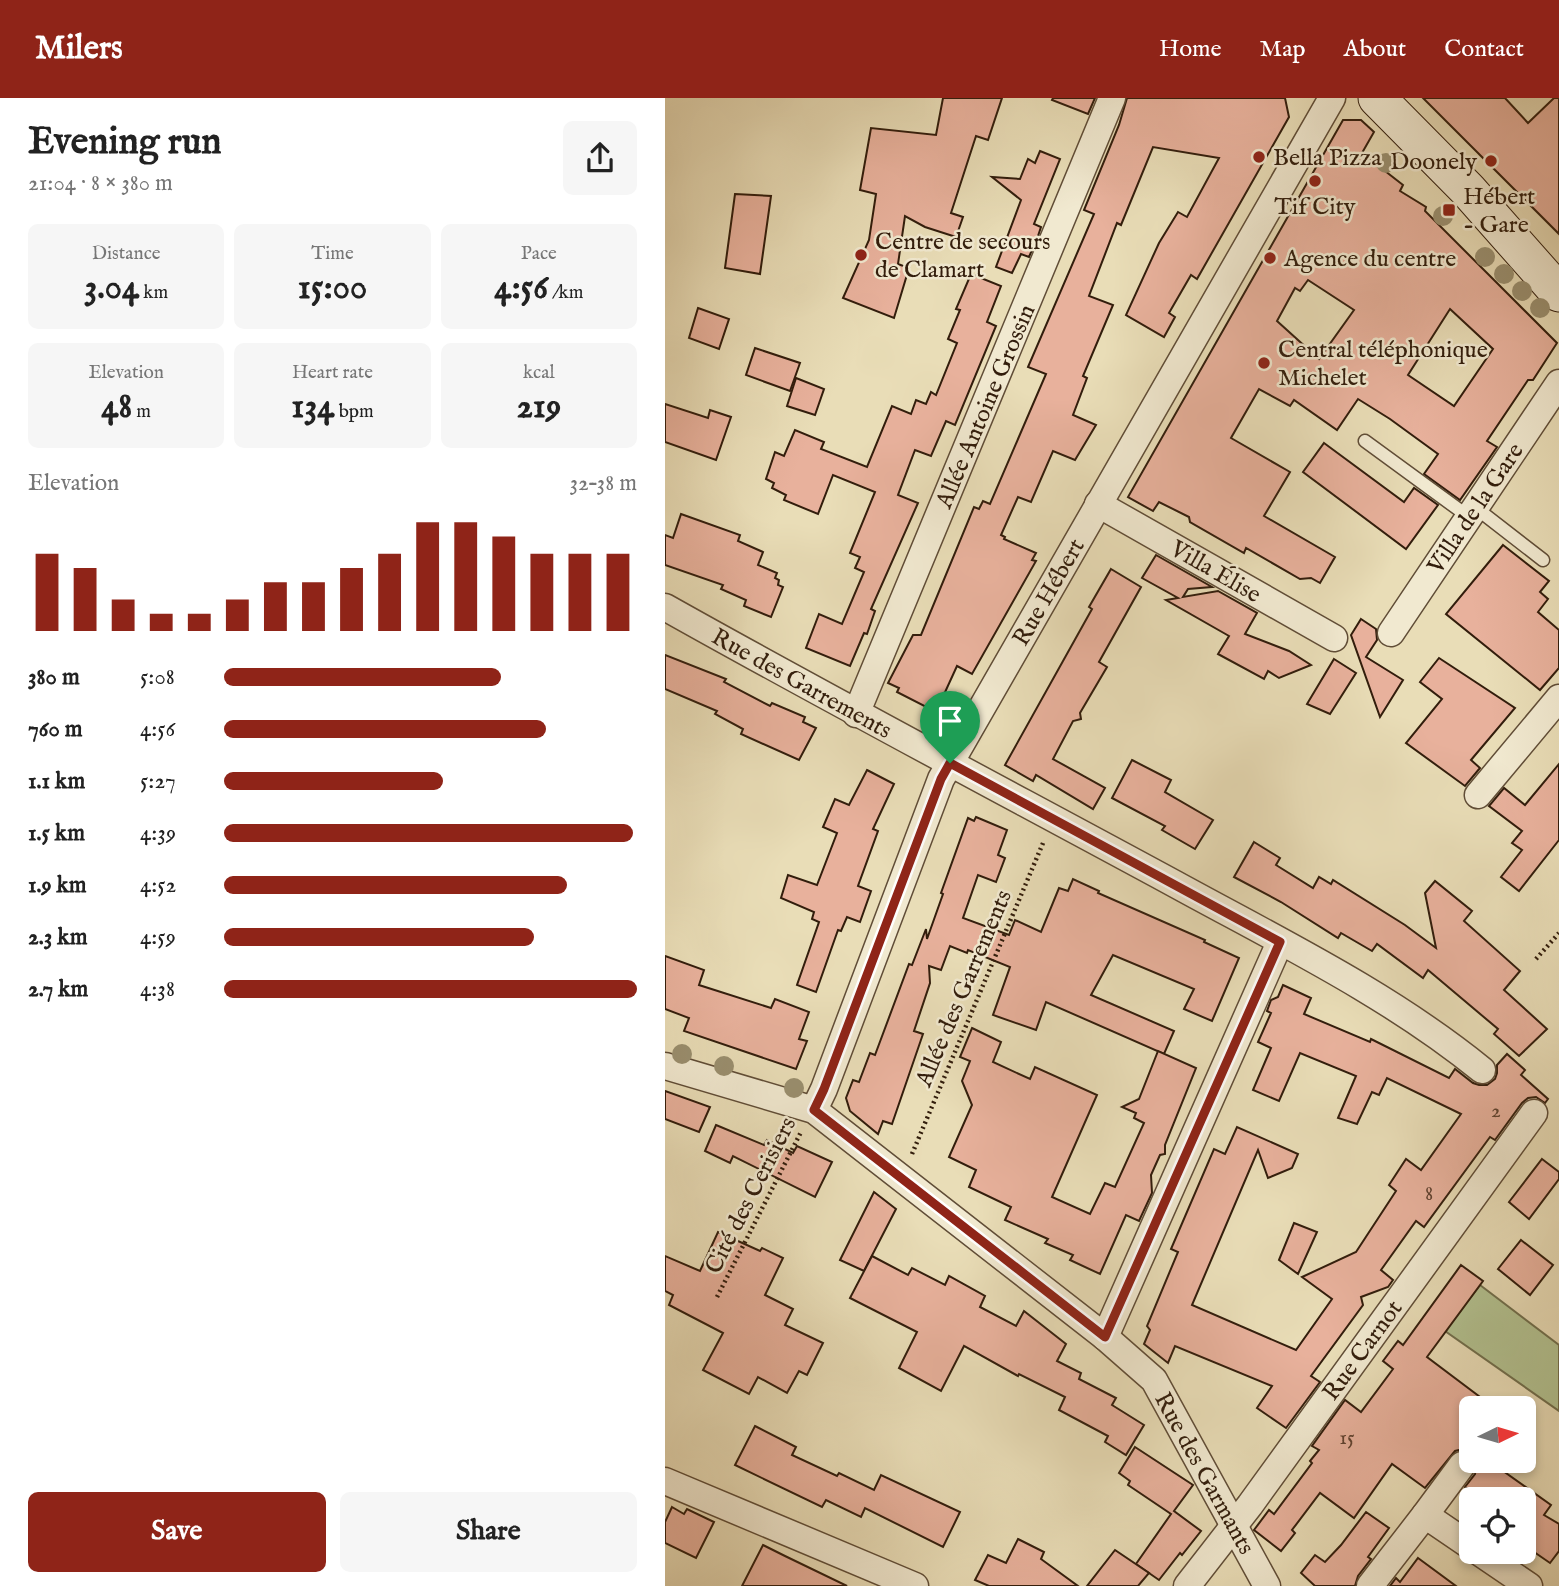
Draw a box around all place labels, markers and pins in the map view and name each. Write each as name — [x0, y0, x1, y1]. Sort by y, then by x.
place label: Bella Pizza — [1273, 143, 1382, 174]
place label: Doonely — [1390, 147, 1477, 178]
marker: Bella Pizza — [1251, 149, 1267, 165]
marker: Doonely — [1483, 153, 1499, 169]
marker: Tif City — [1307, 173, 1323, 189]
place label: Hébert - Gare — [1463, 182, 1535, 241]
place label: Tif City — [1274, 192, 1356, 223]
marker: Hébert - Gare — [1441, 202, 1457, 218]
place label: Centre de secours de Clamart — [875, 227, 1051, 286]
place label: Agence du centre — [1283, 244, 1456, 275]
marker: Centre de secours de Clamart — [853, 247, 869, 263]
marker: Agence du centre — [1262, 250, 1278, 266]
place label: Central téléphonique Michelet — [1278, 335, 1488, 394]
marker: Central téléphonique Michelet — [1256, 355, 1272, 371]
pin — [920, 691, 980, 763]

